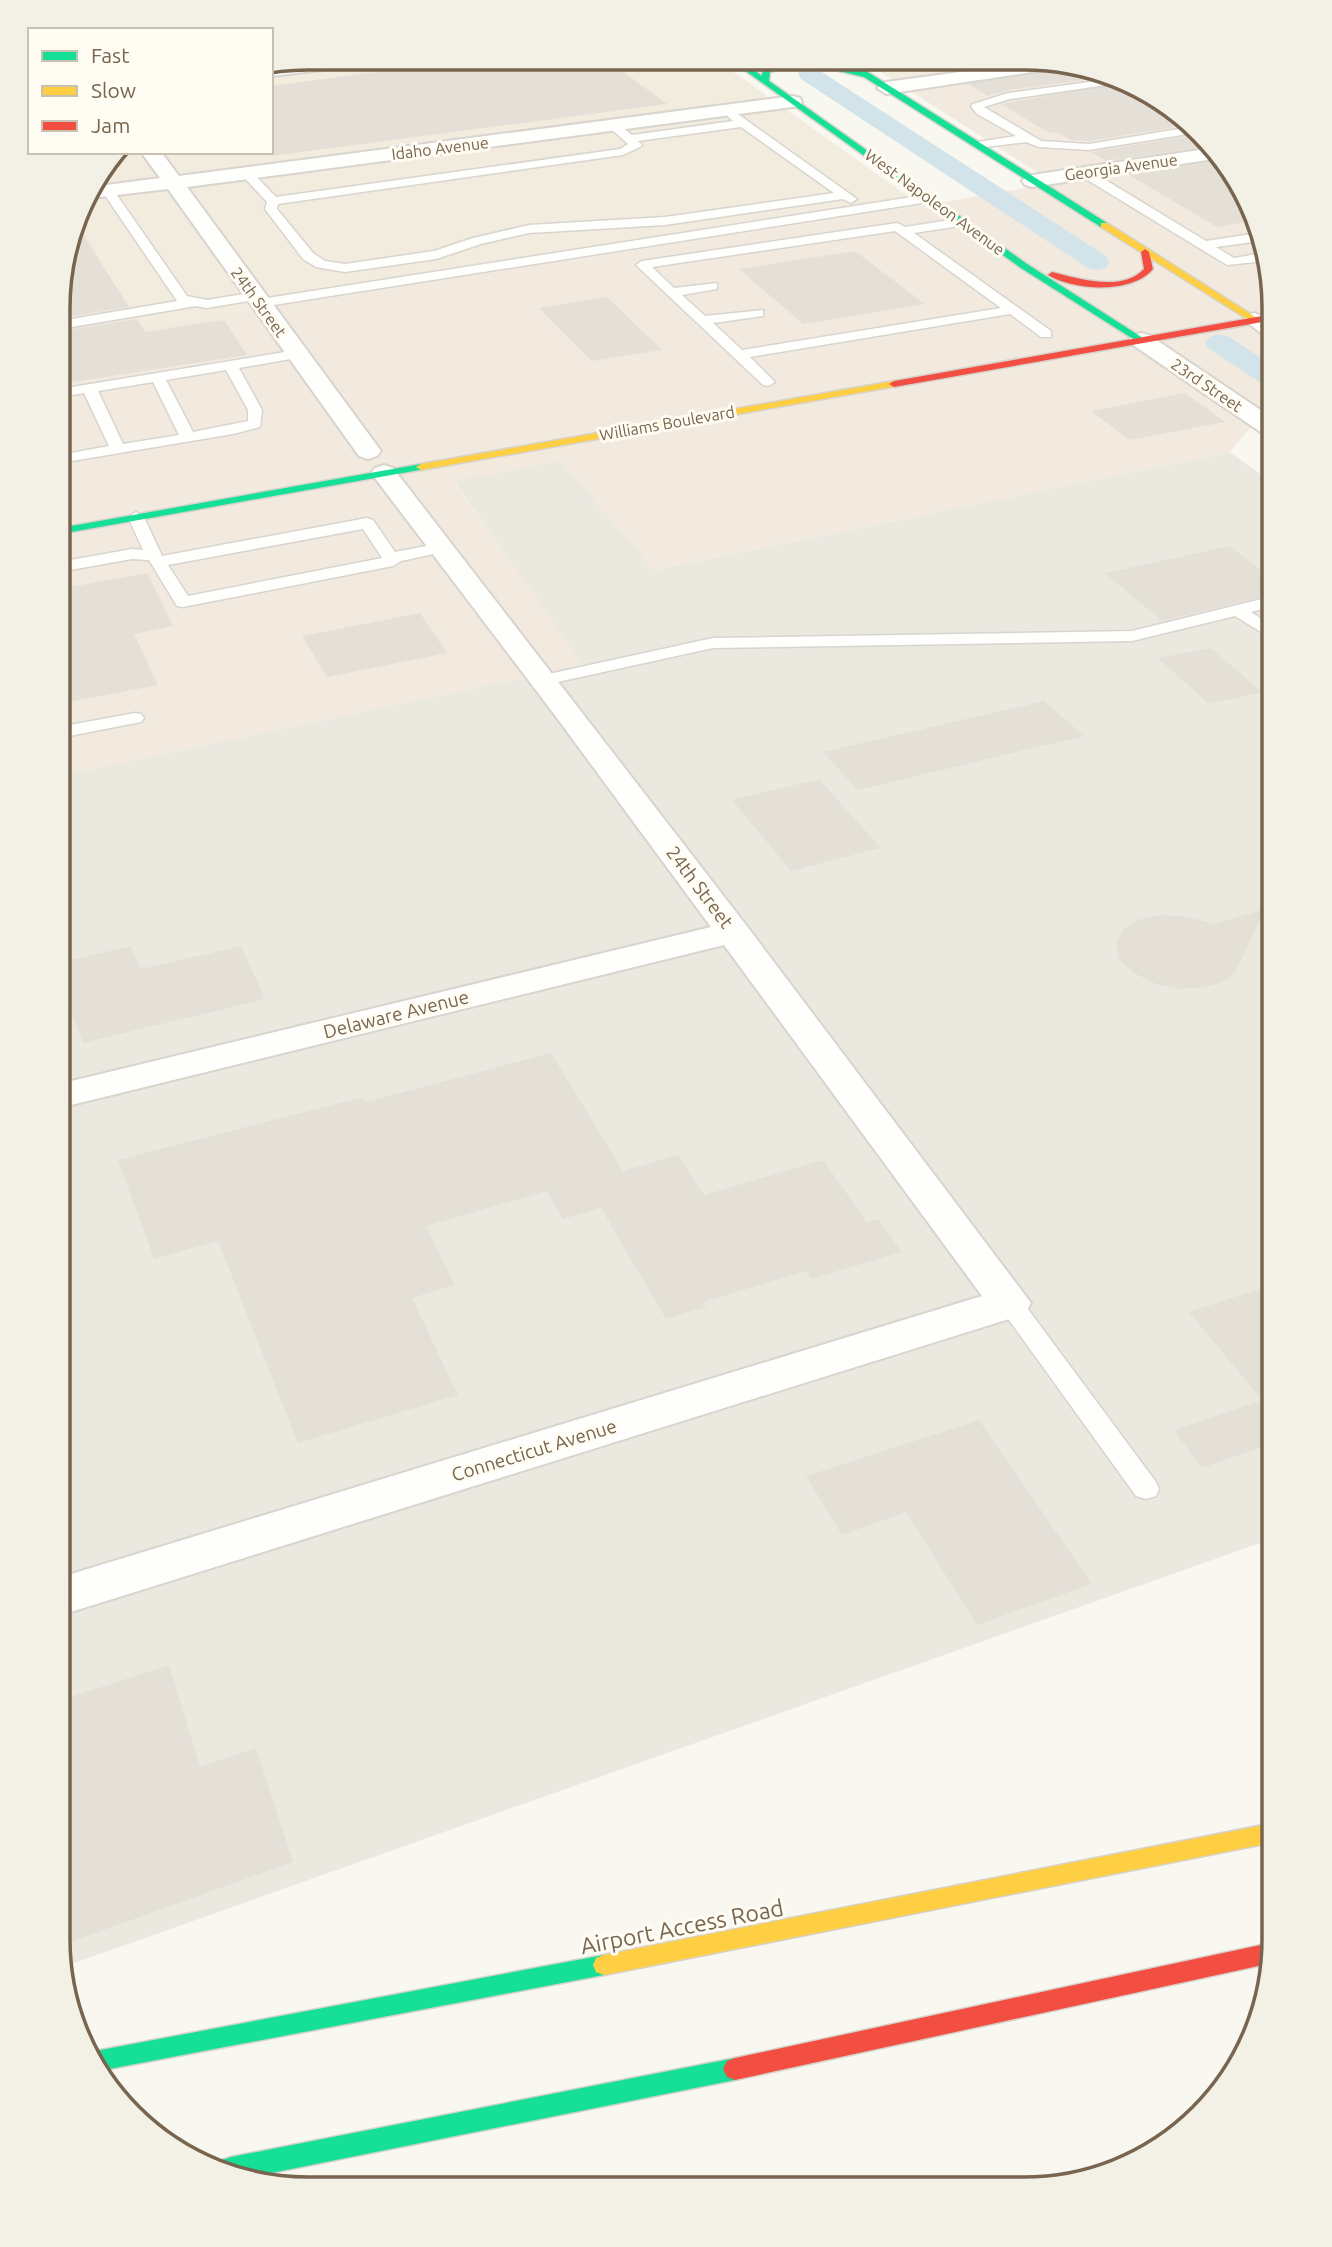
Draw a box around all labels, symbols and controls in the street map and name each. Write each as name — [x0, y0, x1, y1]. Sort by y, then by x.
legend — [28, 28, 273, 154]
text: Fast — [91, 43, 129, 67]
text: Slow — [91, 78, 136, 102]
text: Jam — [91, 113, 130, 137]
street label: Idaho Avenue — [390, 133, 490, 163]
street label: West Napoleon Avenue — [862, 145, 1008, 259]
street label: Georgia Avenue — [1063, 150, 1179, 184]
street label: 24th Street — [228, 264, 291, 341]
street label: 23rd Street — [1168, 355, 1247, 416]
street label: Williams Boulevard — [598, 402, 736, 444]
street label: 24th Street — [662, 842, 738, 933]
street label: Delaware Avenue — [321, 985, 471, 1043]
street label: Connecticut Avenue — [449, 1414, 619, 1486]
street label: Airport Access Road — [578, 1895, 786, 1958]

